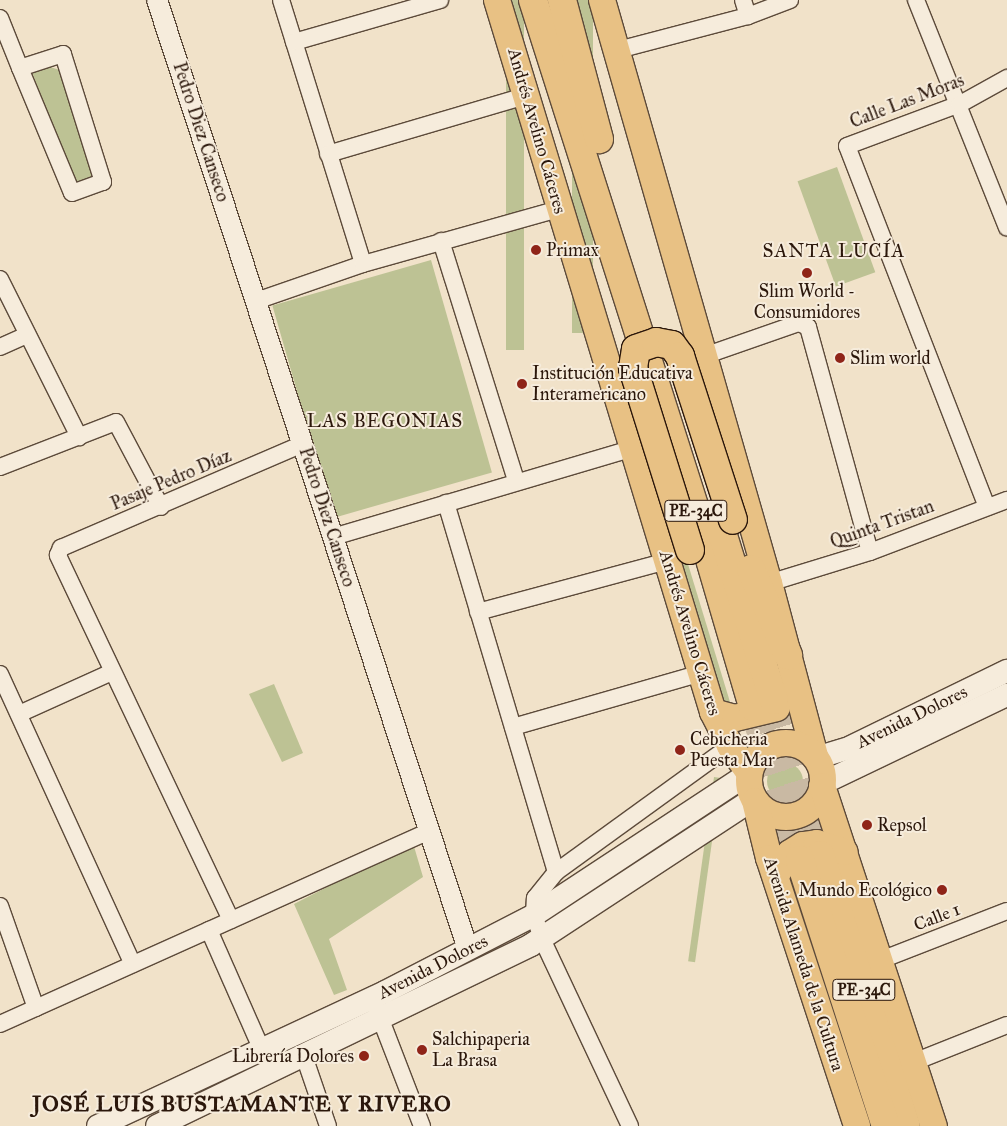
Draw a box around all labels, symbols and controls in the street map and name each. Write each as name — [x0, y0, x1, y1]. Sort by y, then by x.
street label: Andrés Avelino Cáceres — [503, 46, 571, 216]
street label: Pedro Diez Canseco — [168, 60, 234, 204]
street label: Calle Las Moras — [847, 69, 967, 133]
place label: Primax — [546, 239, 599, 261]
district label: SANTA LUCÍA — [761, 240, 907, 262]
marker: Primax — [530, 244, 542, 256]
marker: Slim World - Consumidores — [801, 267, 813, 279]
place label: Slim World - Consumidores — [754, 281, 860, 324]
place label: Slim world — [850, 347, 930, 369]
marker: Slim world — [834, 352, 846, 364]
place label: Institución Educativa Interamericano — [532, 363, 693, 406]
marker: Institución Educativa Interamericano — [516, 378, 528, 390]
district label: LAS BEGONIAS — [305, 410, 465, 432]
street label: Pasaje Pedro Díaz — [108, 445, 234, 515]
street label: Pedro Diez Canseco — [294, 445, 360, 589]
street label: Quinta Tristan — [827, 495, 937, 553]
road number: PE-34C — [664, 498, 728, 524]
street label: Andrés Avelino Cáceres — [655, 548, 725, 718]
street label: Avenida Dolores — [853, 681, 971, 753]
place label: Cebicheria Puesta Mar — [690, 729, 775, 772]
marker: Cebicheria Puesta Mar — [674, 744, 686, 756]
place label: Repsol — [877, 814, 927, 836]
marker: Repsol — [861, 819, 873, 831]
street label: Avenida Alameda de la Cultura — [759, 854, 849, 1074]
place label: Mundo Ecológico — [798, 879, 932, 901]
marker: Mundo Ecológico — [936, 884, 948, 896]
street label: Calle 1 — [911, 898, 963, 936]
street label: Avenida Dolores — [374, 930, 492, 1004]
road number: PE-34C — [832, 976, 896, 1004]
place label: Salchipaperia La Brasa — [432, 1029, 530, 1072]
marker: Salchipaperia La Brasa — [416, 1044, 428, 1056]
place label: Librería Dolores — [232, 1045, 354, 1067]
marker: Librería Dolores — [358, 1050, 370, 1062]
district label: JOSÉ LUIS BUSTAMANTE Y RIVERO — [29, 1091, 455, 1117]

